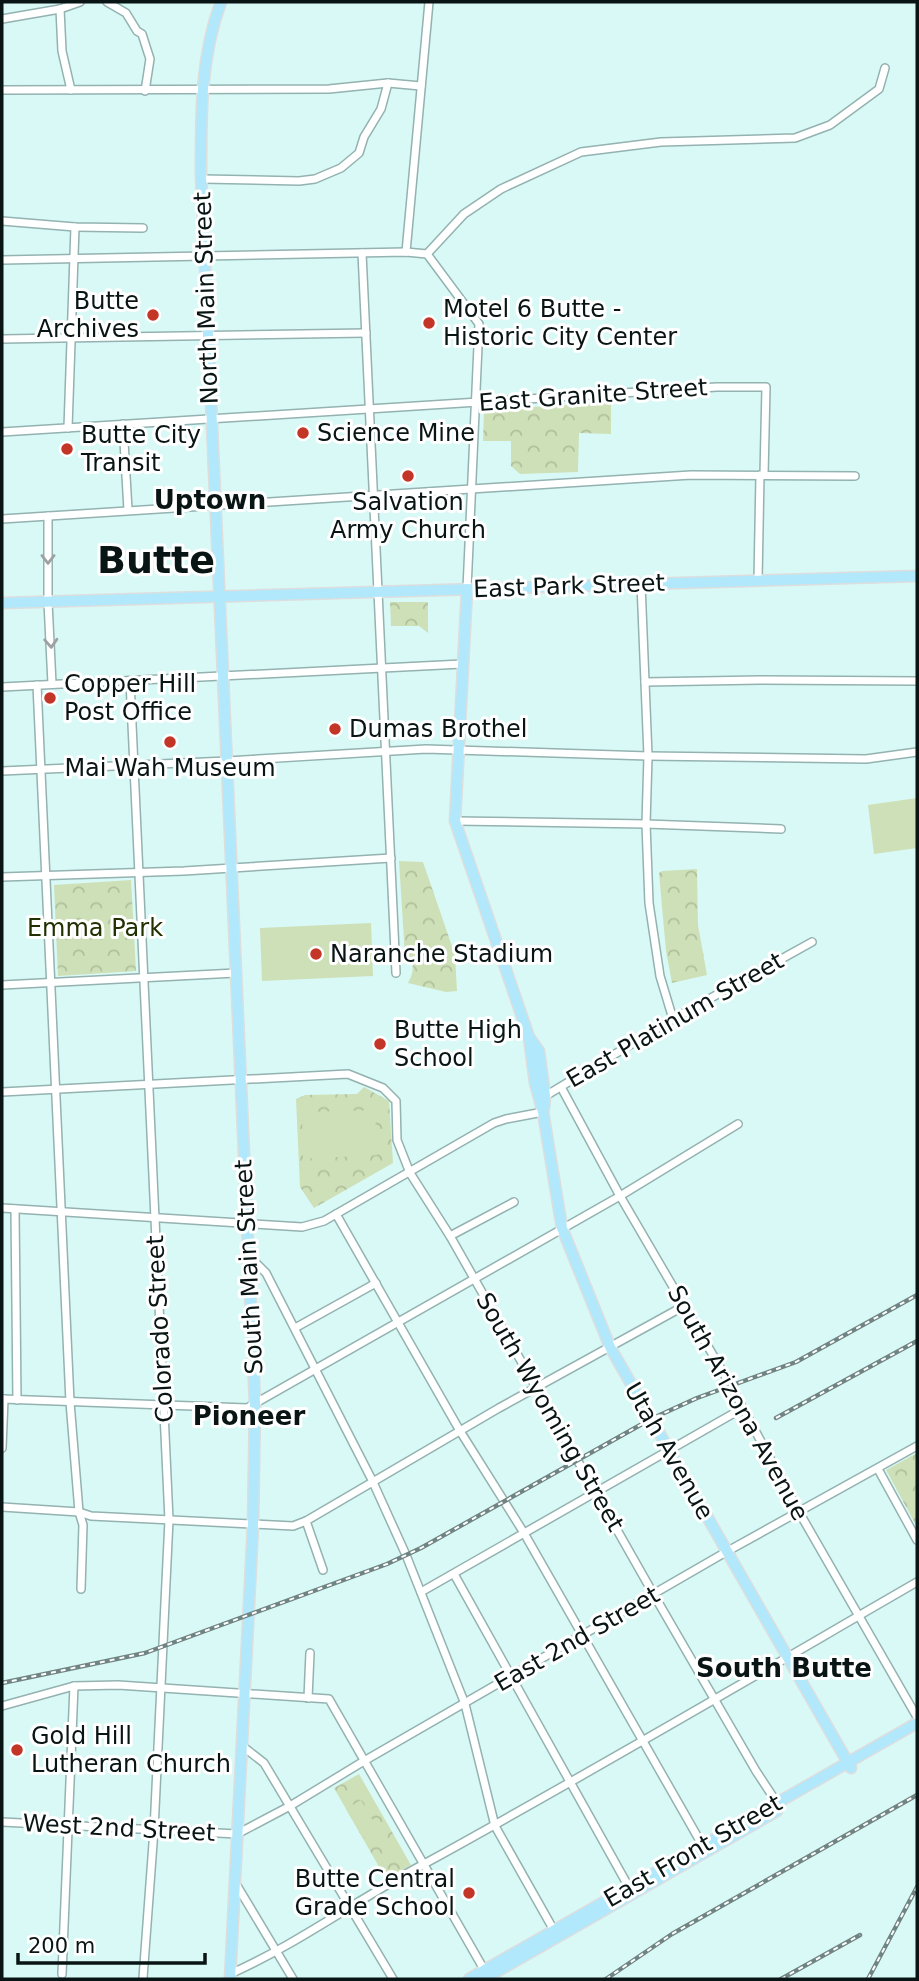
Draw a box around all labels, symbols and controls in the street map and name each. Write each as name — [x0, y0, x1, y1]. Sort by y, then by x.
street label: North Main Street — [188, 191, 224, 405]
place label: Butte Archives — [37, 287, 139, 343]
place label: Motel 6 Butte - Historic City Center — [443, 295, 677, 351]
marker: Butte Archives — [145, 307, 161, 323]
marker: Motel 6 Butte - Historic City Center — [421, 315, 437, 331]
street label: East Granite Street — [478, 373, 708, 417]
place label: Science Mine — [317, 419, 475, 447]
place label: Butte City Transit — [80, 421, 201, 477]
marker: Science Mine — [295, 425, 311, 441]
marker: Butte City Transit — [59, 441, 75, 457]
marker: Salvation Army Church — [400, 468, 416, 484]
district label: Uptown — [154, 485, 266, 515]
place label: Salvation Army Church — [330, 488, 486, 544]
district label: Butte — [97, 538, 215, 582]
one-way arrow — [40, 554, 56, 564]
street label: East Park Street — [473, 569, 665, 603]
one-way arrow — [43, 638, 58, 649]
place label: Copper Hill Post Office — [64, 670, 196, 726]
marker: Copper Hill Post Office — [42, 690, 58, 706]
place label: Dumas Brothel — [349, 715, 527, 743]
marker: Dumas Brothel — [327, 721, 343, 737]
marker: Mai Wah Museum — [162, 734, 178, 750]
place label: Mai Wah Museum — [64, 754, 276, 782]
park label: Emma Park — [27, 914, 163, 942]
place label: Naranche Stadium — [330, 940, 553, 968]
marker: Naranche Stadium — [308, 946, 324, 962]
street label: East Platinum Street — [562, 946, 788, 1094]
place label: Butte High School — [394, 1016, 522, 1072]
marker: Butte High School — [372, 1036, 388, 1052]
street label: South Main Street — [229, 1159, 269, 1375]
street label: Colorado Street — [141, 1234, 179, 1424]
street label: South Arizona Avenue — [662, 1281, 814, 1525]
street label: South Wyoming Street — [470, 1288, 630, 1536]
street label: Utah Avenue — [618, 1377, 720, 1525]
district label: Pioneer — [193, 1401, 305, 1431]
street label: East 2nd Street — [490, 1580, 664, 1698]
district label: South Butte — [696, 1653, 872, 1683]
place label: Gold Hill Lutheran Church — [31, 1722, 231, 1778]
marker: Gold Hill Lutheran Church — [9, 1742, 25, 1758]
street label: East Front Street — [599, 1789, 787, 1913]
street label: West 2nd Street — [22, 1809, 216, 1847]
place label: Butte Central Grade School — [295, 1865, 455, 1921]
marker: Butte Central Grade School — [461, 1885, 477, 1901]
scale bar — [18, 1922, 205, 1966]
text: 200 m — [28, 1934, 95, 1958]

